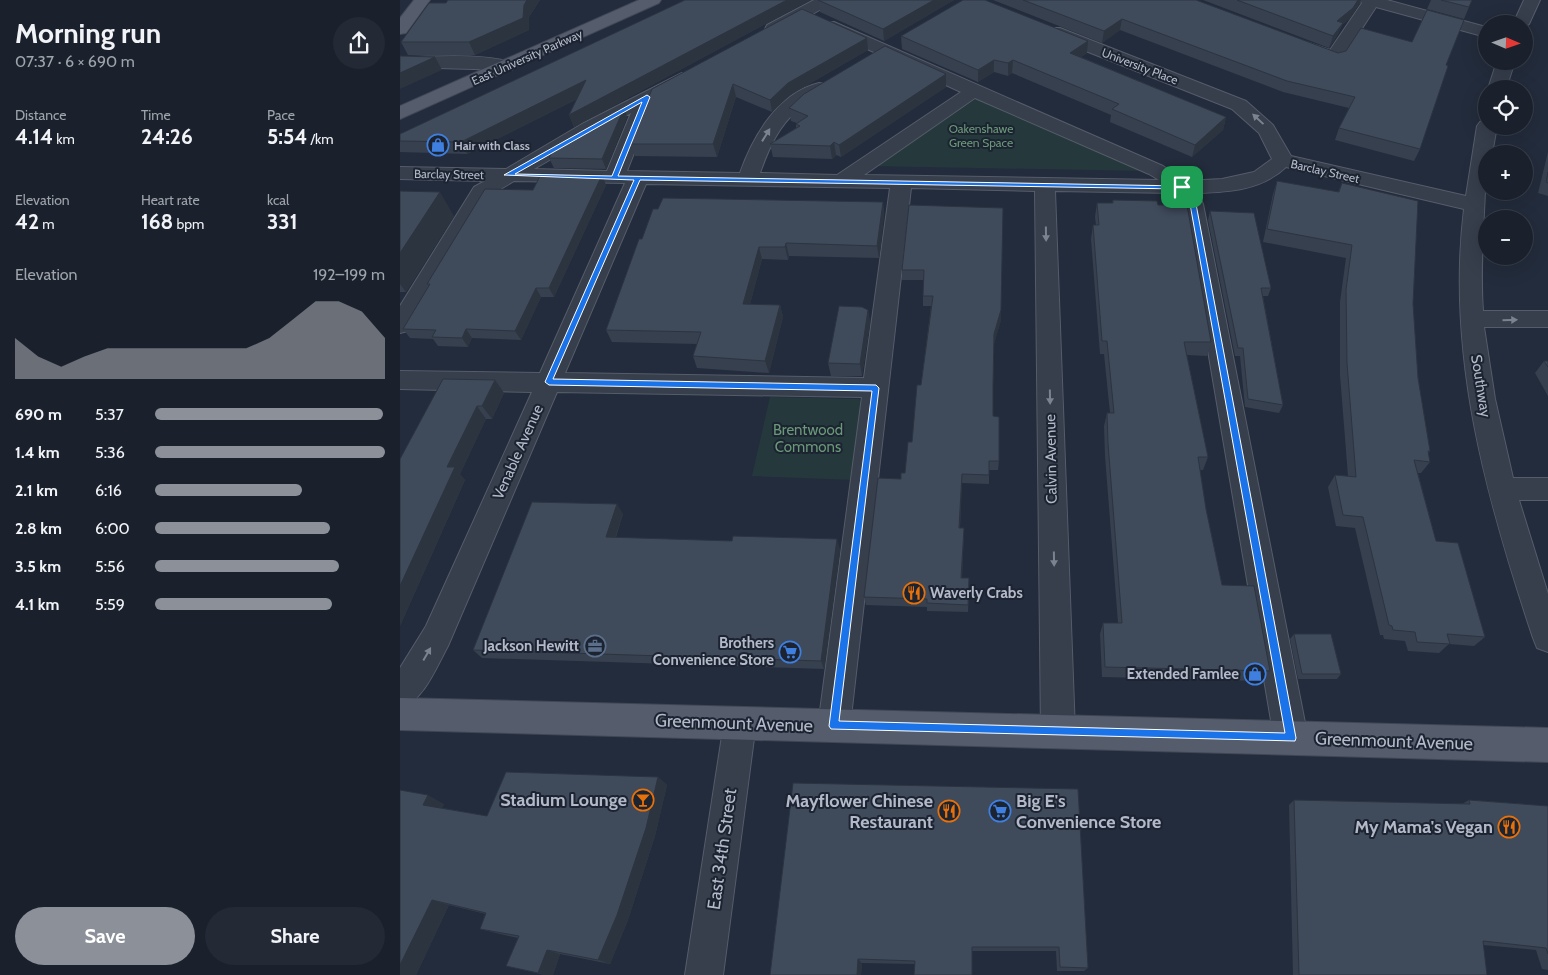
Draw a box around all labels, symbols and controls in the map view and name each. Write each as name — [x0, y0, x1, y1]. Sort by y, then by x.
north arrow — [1478, 15, 1532, 70]
map controls — [1478, 15, 1533, 265]
text: Morning run — [15, 16, 161, 50]
button: share — [333, 17, 385, 69]
street label: East University Parkway — [469, 26, 585, 88]
street label: University Place — [1100, 45, 1180, 87]
text: 07:37 · 6 × 690 m — [15, 52, 135, 71]
button: locate — [1478, 80, 1533, 135]
text: Distance — [15, 106, 67, 124]
text: Time — [141, 106, 171, 124]
text: Pace — [267, 106, 295, 124]
one-way arrow — [1252, 113, 1264, 125]
park label: Oakenshawe Green Space — [949, 121, 1013, 150]
text: 4.14 — [15, 124, 53, 149]
text: 24:26 — [141, 124, 193, 149]
text: 5:54 — [267, 124, 307, 149]
one-way arrow — [761, 128, 770, 142]
text: km — [53, 130, 75, 148]
text: /km — [307, 130, 334, 148]
shop icon: Hair with Class — [426, 133, 450, 157]
place label: Hair with Class — [454, 138, 530, 153]
button: + — [1478, 145, 1533, 200]
street label: Barclay Street — [1289, 156, 1361, 186]
street label: Barclay Street — [414, 166, 484, 182]
pin — [1161, 166, 1203, 208]
icon: arrive — [1168, 173, 1196, 201]
text: Elevation — [15, 191, 70, 209]
text: Heart rate — [141, 191, 200, 209]
text: kcal — [267, 191, 289, 209]
text: 42 — [15, 209, 39, 234]
text: 168 — [141, 209, 173, 234]
text: 331 — [267, 209, 297, 234]
button: − — [1478, 210, 1533, 265]
text: m — [39, 215, 55, 233]
text: bpm — [173, 215, 204, 233]
one-way arrow — [1042, 227, 1050, 243]
text: Elevation — [15, 265, 78, 284]
text: 192–199 m — [313, 265, 385, 284]
one-way arrow — [1502, 316, 1518, 324]
street label: Southway — [1467, 353, 1495, 419]
one-way arrow — [1046, 389, 1054, 405]
street label: Venable Avenue — [489, 401, 547, 502]
text: 690 m — [15, 405, 62, 424]
text: 5:37 — [95, 405, 124, 424]
street label: Calvin Avenue — [1041, 414, 1061, 504]
park label: Brentwood Commons — [773, 421, 843, 456]
text: 1.4 km — [15, 443, 60, 462]
text: 5:36 — [95, 443, 125, 462]
text: 2.1 km — [15, 481, 58, 500]
text: 6:16 — [95, 481, 122, 500]
text: 2.8 km — [15, 519, 62, 538]
text: 6:00 — [95, 519, 130, 538]
one-way arrow — [1050, 552, 1058, 568]
text: 3.5 km — [15, 557, 61, 576]
text: 5:56 — [95, 557, 125, 576]
restaurant icon: Waverly Crabs — [902, 581, 926, 605]
place label: Waverly Crabs — [930, 584, 1023, 602]
text: 4.1 km — [15, 595, 59, 614]
text: 5:59 — [95, 595, 125, 614]
office icon: Jackson Hewitt — [583, 634, 607, 658]
place label: Brothers Convenience Store — [653, 634, 774, 669]
place label: Jackson Hewitt — [483, 637, 579, 655]
supermarket icon: Brothers Convenience Store — [778, 640, 802, 664]
one-way arrow — [423, 647, 432, 660]
shop icon: Extended Famlee — [1243, 662, 1267, 686]
place label: Extended Famlee — [1127, 665, 1239, 683]
street label: Greenmount Avenue — [655, 709, 813, 737]
street label: Greenmount Avenue — [1315, 727, 1473, 755]
street label: East 34th Street — [703, 787, 741, 911]
bar icon: Stadium Lounge — [631, 788, 655, 812]
place label: Stadium Lounge — [500, 789, 627, 811]
place label: Mayflower Chinese Restaurant — [785, 790, 933, 833]
place label: Big E's Convenience Store — [1016, 790, 1161, 833]
restaurant icon: Mayflower Chinese Restaurant — [937, 799, 961, 823]
supermarket icon: Big E's Convenience Store — [988, 799, 1012, 823]
restaurant icon: My Mama's Vegan — [1497, 815, 1521, 839]
place label: My Mama's Vegan — [1354, 816, 1493, 838]
button: Save — [15, 907, 195, 965]
button: Share — [205, 907, 385, 965]

